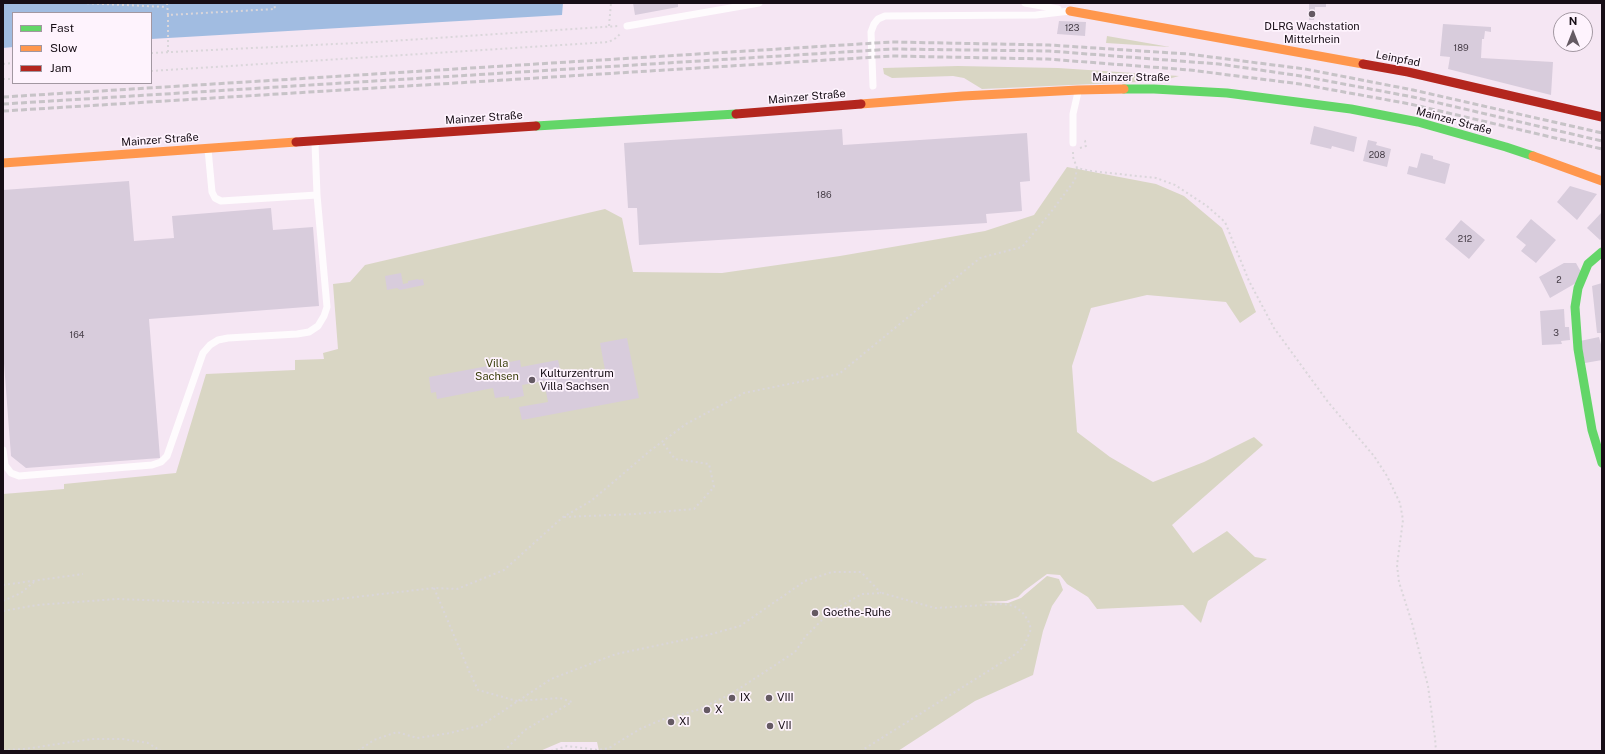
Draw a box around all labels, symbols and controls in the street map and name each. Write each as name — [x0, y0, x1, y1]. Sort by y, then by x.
marker: DLRG Wachstation Mittelrhein — [1307, 9, 1317, 19]
legend — [12, 12, 152, 84]
north arrow — [1553, 12, 1593, 52]
text: N — [1569, 15, 1577, 27]
place label: DLRG Wachstation Mittelrhein — [1264, 20, 1360, 46]
text: Fast — [50, 21, 74, 35]
house number: 123 — [1065, 23, 1079, 33]
text: Slow — [50, 41, 77, 55]
house number: 189 — [1453, 43, 1469, 53]
street label: Leinpfad — [1375, 48, 1421, 70]
text: Jam — [50, 61, 72, 75]
street label: Mainzer Straße — [1092, 71, 1170, 85]
street label: Mainzer Straße — [768, 87, 846, 107]
street label: Mainzer Straße — [1415, 105, 1493, 137]
street label: Mainzer Straße — [445, 109, 523, 127]
street label: Mainzer Straße — [121, 131, 199, 149]
house number: 208 — [1369, 150, 1385, 160]
house number: 186 — [816, 190, 832, 200]
house number: 212 — [1458, 234, 1472, 244]
house number: 2 — [1556, 275, 1562, 285]
house number: 3 — [1553, 328, 1559, 338]
house number: 164 — [70, 330, 84, 340]
park label: Villa Sachsen — [475, 357, 519, 383]
place label: Kulturzentrum Villa Sachsen — [540, 367, 614, 393]
marker: Kulturzentrum Villa Sachsen — [527, 375, 537, 385]
place label: Goethe-Ruhe — [823, 606, 891, 620]
marker: Goethe-Ruhe — [810, 608, 820, 618]
place label: IX — [740, 691, 751, 705]
place label: VIII — [777, 691, 794, 705]
marker: IX — [727, 693, 737, 703]
marker: VIII — [764, 693, 774, 703]
place label: X — [715, 703, 723, 717]
marker: X — [702, 705, 712, 715]
place label: XI — [679, 715, 690, 729]
marker: XI — [666, 717, 676, 727]
place label: VII — [778, 719, 792, 733]
marker: VII — [765, 721, 775, 731]

